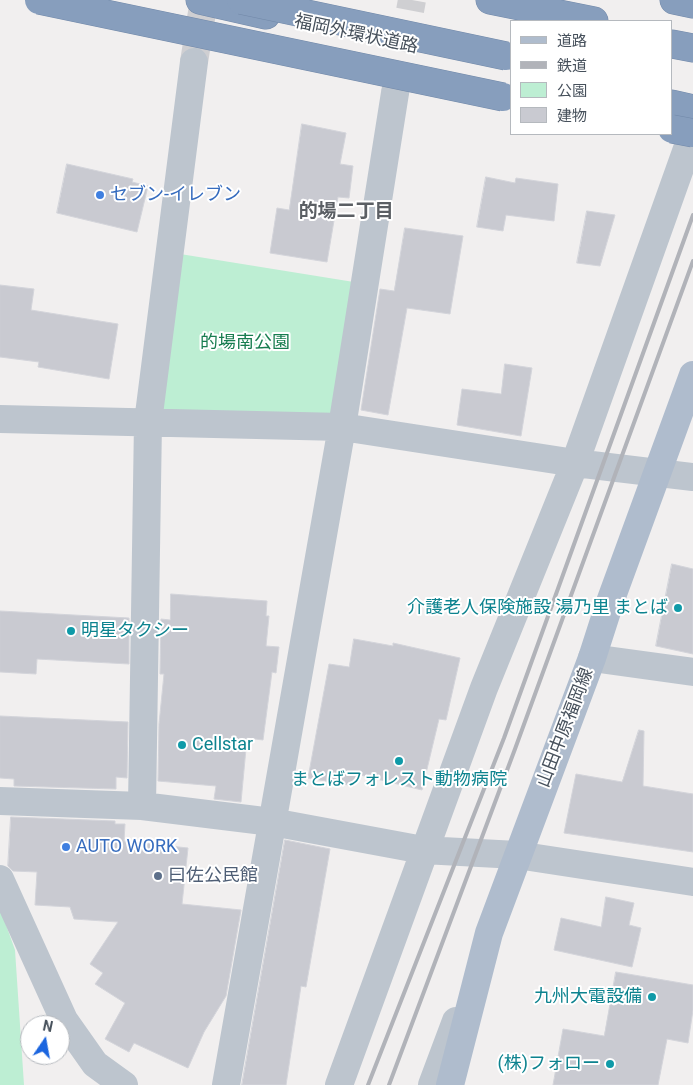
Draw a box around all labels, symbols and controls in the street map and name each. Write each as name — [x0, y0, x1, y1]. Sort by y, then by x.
street label: 福岡外環状道路 — [292, 11, 420, 59]
legend — [510, 20, 673, 135]
text: 道路 — [557, 32, 587, 50]
text: 鉄道 — [557, 57, 587, 75]
text: 公園 — [557, 82, 587, 100]
text: 建物 — [557, 107, 587, 125]
place label: セブン-イレブン — [110, 184, 241, 206]
marker: セブン-イレブン — [94, 189, 106, 201]
district label: 的場二丁目 — [299, 201, 393, 223]
park label: 的場南公園 — [200, 332, 290, 354]
place label: 介護老人保険施設 湯乃里 まとば — [407, 597, 668, 619]
marker: 介護老人保険施設 湯乃里 まとば — [672, 602, 684, 614]
place label: 明星タクシー — [81, 620, 189, 642]
marker: 明星タクシー — [65, 625, 77, 637]
street label: 山田中原福岡線 — [533, 665, 599, 791]
place label: Cellstar — [192, 734, 253, 756]
marker: Cellstar — [176, 739, 188, 751]
marker: まとばフォレスト動物病院 — [393, 755, 405, 767]
place label: まとばフォレスト動物病院 — [291, 769, 507, 791]
place label: AUTO WORK — [76, 836, 177, 858]
marker: AUTO WORK — [60, 841, 72, 853]
place label: 曰佐公民館 — [168, 865, 258, 887]
marker: 曰佐公民館 — [152, 870, 164, 882]
place label: 九州大電設備 — [534, 986, 642, 1008]
marker: 九州大電設備 — [646, 991, 658, 1003]
north arrow — [20, 1015, 70, 1065]
text: N — [41, 1017, 54, 1035]
place label: (株)フォロー — [498, 1053, 600, 1075]
marker: (株)フォロー — [604, 1058, 616, 1070]

